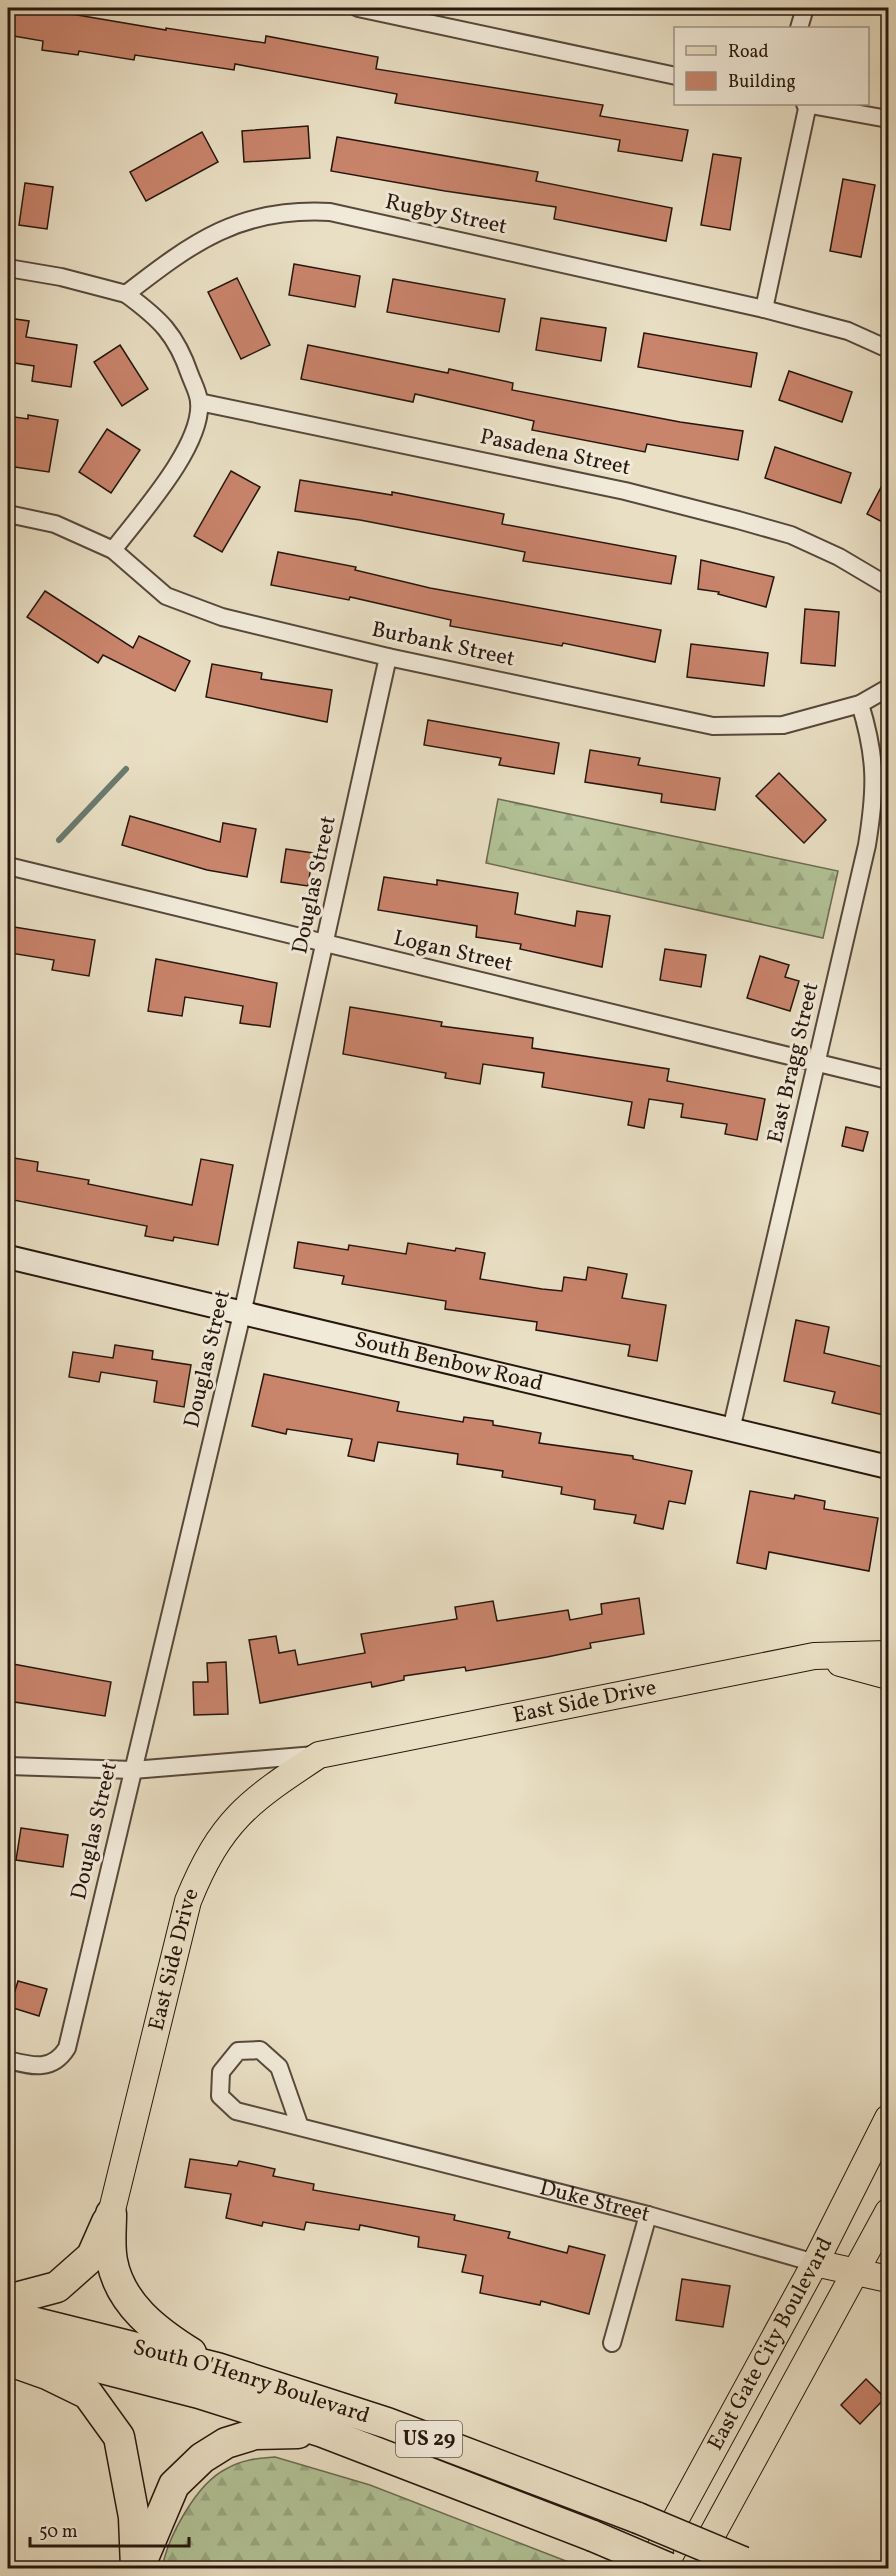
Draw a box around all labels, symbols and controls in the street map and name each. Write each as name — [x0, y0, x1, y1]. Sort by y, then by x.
legend — [674, 27, 869, 105]
text: Road — [728, 40, 769, 65]
text: Building — [728, 70, 796, 95]
street label: Rugby Street — [382, 187, 510, 243]
street label: Pasadena Street — [477, 422, 633, 484]
street label: Burbank Street — [369, 615, 518, 675]
street label: Douglas Street — [285, 813, 345, 957]
street label: Logan Street — [390, 923, 516, 981]
street label: East Bragg Street — [760, 979, 828, 1146]
street label: Douglas Street — [177, 1287, 239, 1431]
street label: South Benbow Road — [351, 1325, 546, 1400]
street label: East Side Drive — [510, 1672, 659, 1731]
street label: Douglas Street — [64, 1759, 126, 1903]
street label: East Side Drive — [141, 1883, 207, 2034]
street label: Duke Street — [536, 2173, 653, 2230]
street label: East Gate City Boulevard — [700, 2232, 841, 2456]
street label: South O'Henry Boulevard — [130, 2332, 373, 2432]
road number: US 29 — [396, 2421, 462, 2457]
scale bar — [30, 2510, 189, 2548]
text: 50 m — [39, 2520, 78, 2545]

